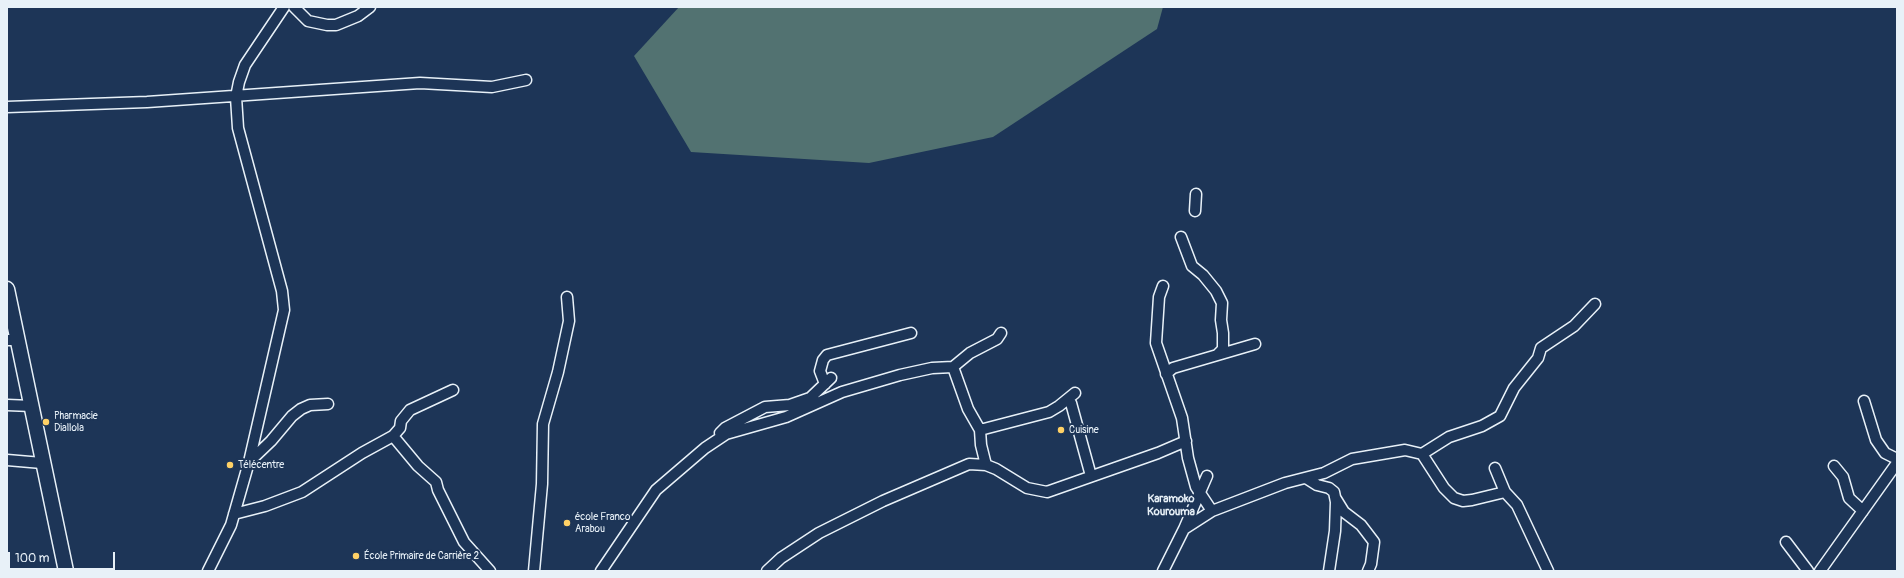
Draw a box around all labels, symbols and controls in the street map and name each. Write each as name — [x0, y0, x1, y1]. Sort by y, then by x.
place label: Pharmacie Diallola — [54, 410, 98, 434]
marker: Pharmacie Diallola — [41, 417, 51, 427]
place label: Cuisine — [1069, 424, 1099, 436]
marker: Cuisine — [1056, 425, 1066, 435]
place label: Télécentre — [238, 459, 284, 471]
marker: Télécentre — [225, 460, 235, 470]
district label: Karamoko Kourouma — [1147, 492, 1195, 518]
place label: école Franco Arabou — [575, 511, 630, 534]
marker: école Franco Arabou — [562, 518, 572, 528]
scale bar — [10, 544, 117, 570]
place label: École Primaire de Carrière 2 — [364, 550, 479, 562]
text: 100 m — [15, 551, 49, 566]
marker: École Primaire de Carrière 2 — [351, 551, 361, 561]

